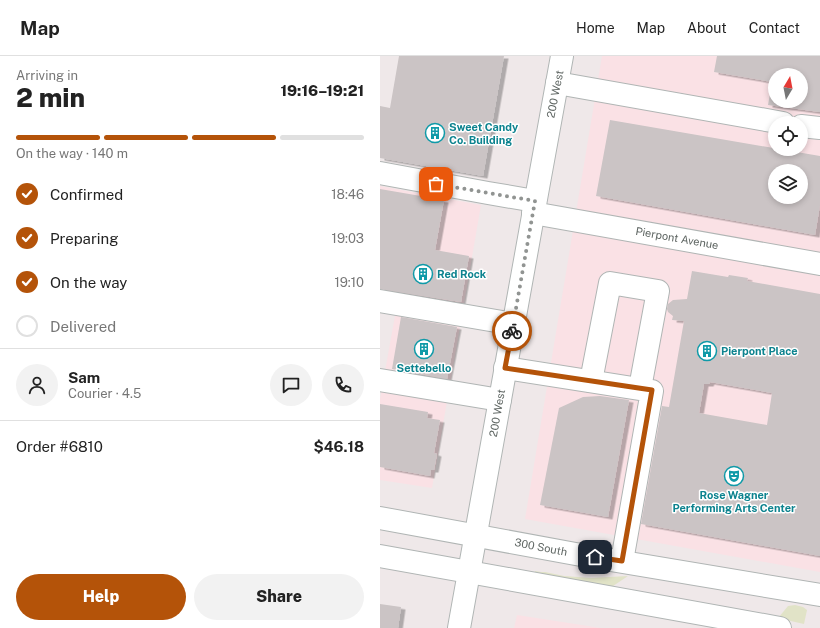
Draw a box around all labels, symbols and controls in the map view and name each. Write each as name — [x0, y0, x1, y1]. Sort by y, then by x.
text: Map — [20, 17, 60, 39]
text: Home — [576, 20, 615, 36]
text: Map — [637, 20, 665, 36]
text: About — [687, 20, 727, 36]
text: Contact — [749, 20, 800, 36]
text: Arriving in — [16, 68, 78, 83]
north arrow — [768, 68, 808, 108]
map controls — [768, 68, 808, 204]
street label: 200 West — [545, 69, 565, 119]
text: 2 min — [16, 82, 85, 113]
text: 19:16–19:21 — [280, 82, 364, 99]
button: locate — [768, 116, 808, 156]
place label: Sweet Candy Co. Building — [449, 121, 519, 146]
building icon: Sweet Candy Co. Building — [424, 122, 446, 144]
text: On the way · 140 m — [16, 146, 128, 161]
button: layers — [768, 164, 808, 204]
pin — [419, 167, 453, 201]
icon: bag — [425, 173, 447, 195]
icon: check — [16, 183, 38, 205]
text: Confirmed — [50, 186, 123, 203]
text: 18:46 — [331, 187, 364, 202]
street label: Pierpont Avenue — [635, 225, 719, 251]
icon: check — [16, 227, 38, 249]
text: Preparing — [50, 230, 119, 247]
text: 19:03 — [332, 231, 364, 246]
building icon: Red Rock — [412, 263, 434, 285]
place label: Red Rock — [437, 268, 487, 280]
icon: check — [16, 271, 38, 293]
text: On the way — [50, 274, 127, 291]
text: 19:10 — [334, 275, 364, 290]
courier — [492, 311, 532, 351]
text: Delivered — [50, 318, 116, 335]
icon: bike — [501, 320, 523, 342]
building icon: Settebello — [413, 338, 435, 360]
building icon: Pierpont Place — [696, 340, 718, 362]
place label: Pierpont Place — [721, 345, 798, 357]
place label: Settebello — [397, 362, 451, 374]
button: person — [16, 364, 58, 406]
button: chat — [270, 364, 312, 406]
button: phone — [322, 364, 364, 406]
text: Sam — [68, 369, 100, 386]
text: Courier · 4.5 — [68, 386, 141, 401]
street label: 200 West — [487, 388, 507, 438]
text: Order #6810 — [16, 438, 103, 455]
text: $46.18 — [314, 438, 364, 455]
theatre icon: Rose Wagner Performing Arts Center — [723, 465, 745, 487]
place label: Rose Wagner Performing Arts Center — [672, 489, 796, 514]
street label: 300 South — [514, 536, 568, 558]
pin — [578, 540, 612, 574]
icon: home — [584, 546, 606, 568]
button: Help — [16, 574, 186, 620]
button: Share — [194, 574, 364, 620]

